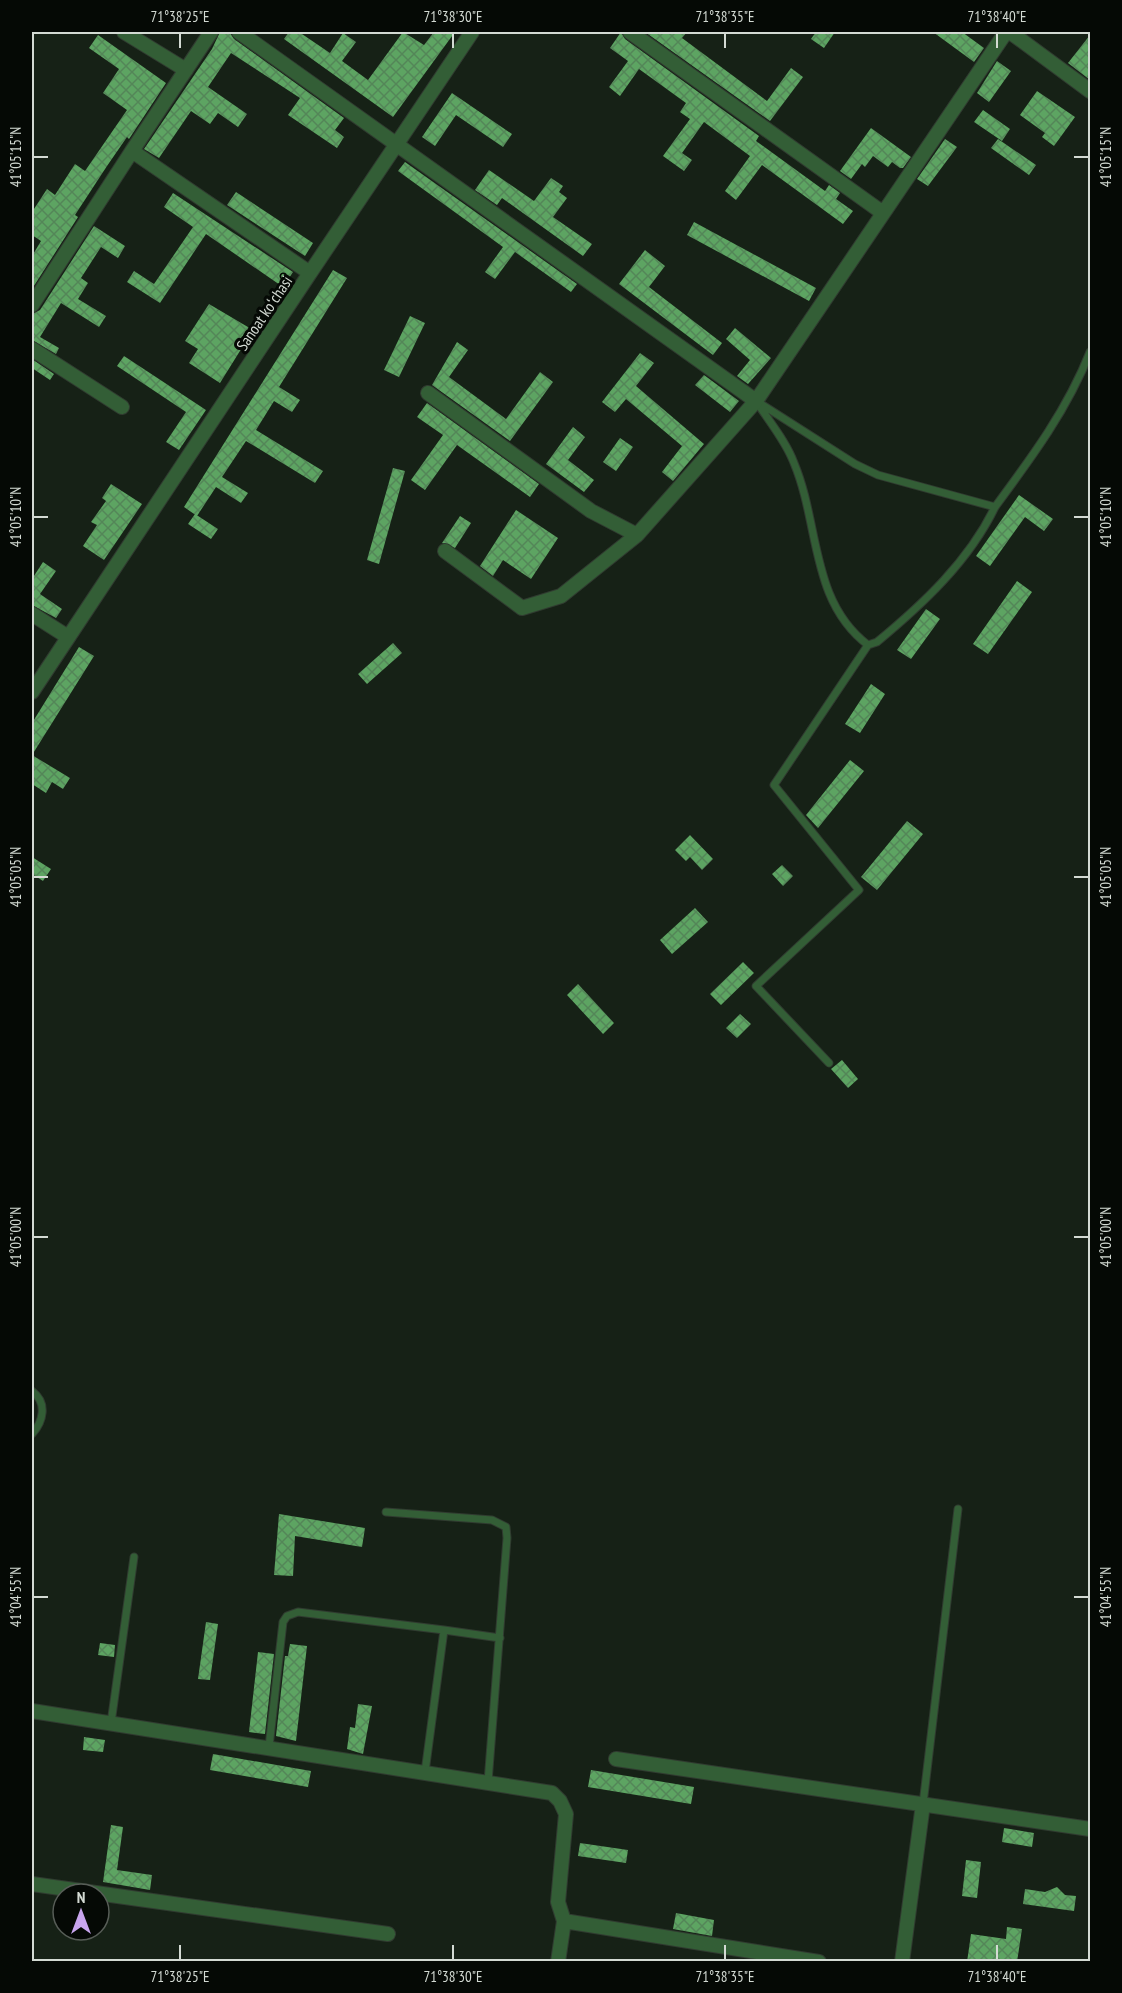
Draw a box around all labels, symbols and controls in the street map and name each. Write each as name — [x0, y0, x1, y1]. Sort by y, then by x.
text: 71°38'25"E — [150, 7, 210, 26]
text: 71°38'30"E — [423, 7, 483, 26]
text: 71°38'35"E — [695, 7, 755, 26]
text: 71°38'40"E — [967, 7, 1027, 26]
text: 41°05'15"N — [6, 127, 25, 187]
text: 41°05'15"N — [1096, 127, 1115, 187]
street label: Sanoat koʻchasi — [232, 272, 296, 354]
text: 41°05'10"N — [6, 487, 25, 547]
text: 41°05'10"N — [1096, 487, 1115, 547]
text: 41°05'05"N — [6, 847, 25, 907]
text: 41°05'05"N — [1096, 847, 1115, 907]
text: 41°05'00"N — [6, 1207, 25, 1267]
text: 41°05'00"N — [1096, 1207, 1115, 1267]
text: 41°04'55"N — [6, 1567, 25, 1627]
text: 41°04'55"N — [1096, 1567, 1115, 1627]
north arrow — [51, 1882, 111, 1942]
text: N — [77, 1887, 85, 1907]
text: 71°38'25"E — [150, 1967, 210, 1986]
text: 71°38'30"E — [423, 1967, 483, 1986]
text: 71°38'35"E — [695, 1967, 755, 1986]
text: 71°38'40"E — [967, 1967, 1027, 1986]

